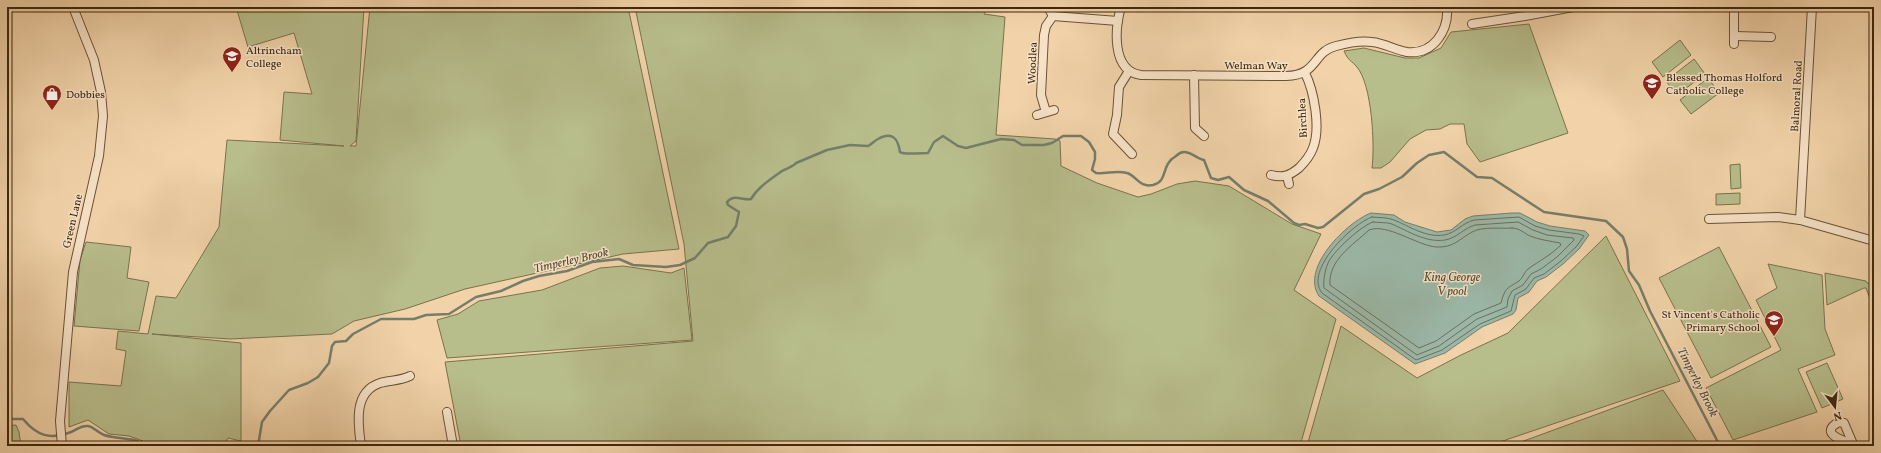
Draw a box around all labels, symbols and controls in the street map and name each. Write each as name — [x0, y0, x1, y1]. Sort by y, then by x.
street label: Woodlea — [1025, 41, 1042, 84]
place label: Altrincham College — [246, 44, 302, 72]
school or university icon: Altrincham College — [221, 45, 243, 73]
street label: Welman Way — [1224, 59, 1288, 74]
street label: Balmoral Road — [1788, 60, 1807, 132]
place label: Blessed Thomas Holford Catholic College — [1666, 71, 1783, 99]
school or university icon: Blessed Thomas Holford Catholic College — [1641, 72, 1663, 100]
shop icon: Dobbies — [41, 83, 63, 111]
place label: Dobbies — [66, 88, 105, 103]
street label: Birchlea — [1295, 97, 1312, 138]
street label: Green Lane — [60, 193, 87, 250]
water label: Timperley Brook — [532, 245, 610, 277]
water label: King George V pool — [1424, 270, 1481, 300]
place label: St Vincent's Catholic Primary School — [1662, 308, 1760, 336]
school or university icon: St Vincent's Catholic Primary School — [1763, 309, 1785, 337]
water label: Timperley Brook — [1673, 345, 1722, 420]
north arrow — [1815, 387, 1855, 427]
text: N — [1831, 407, 1843, 423]

